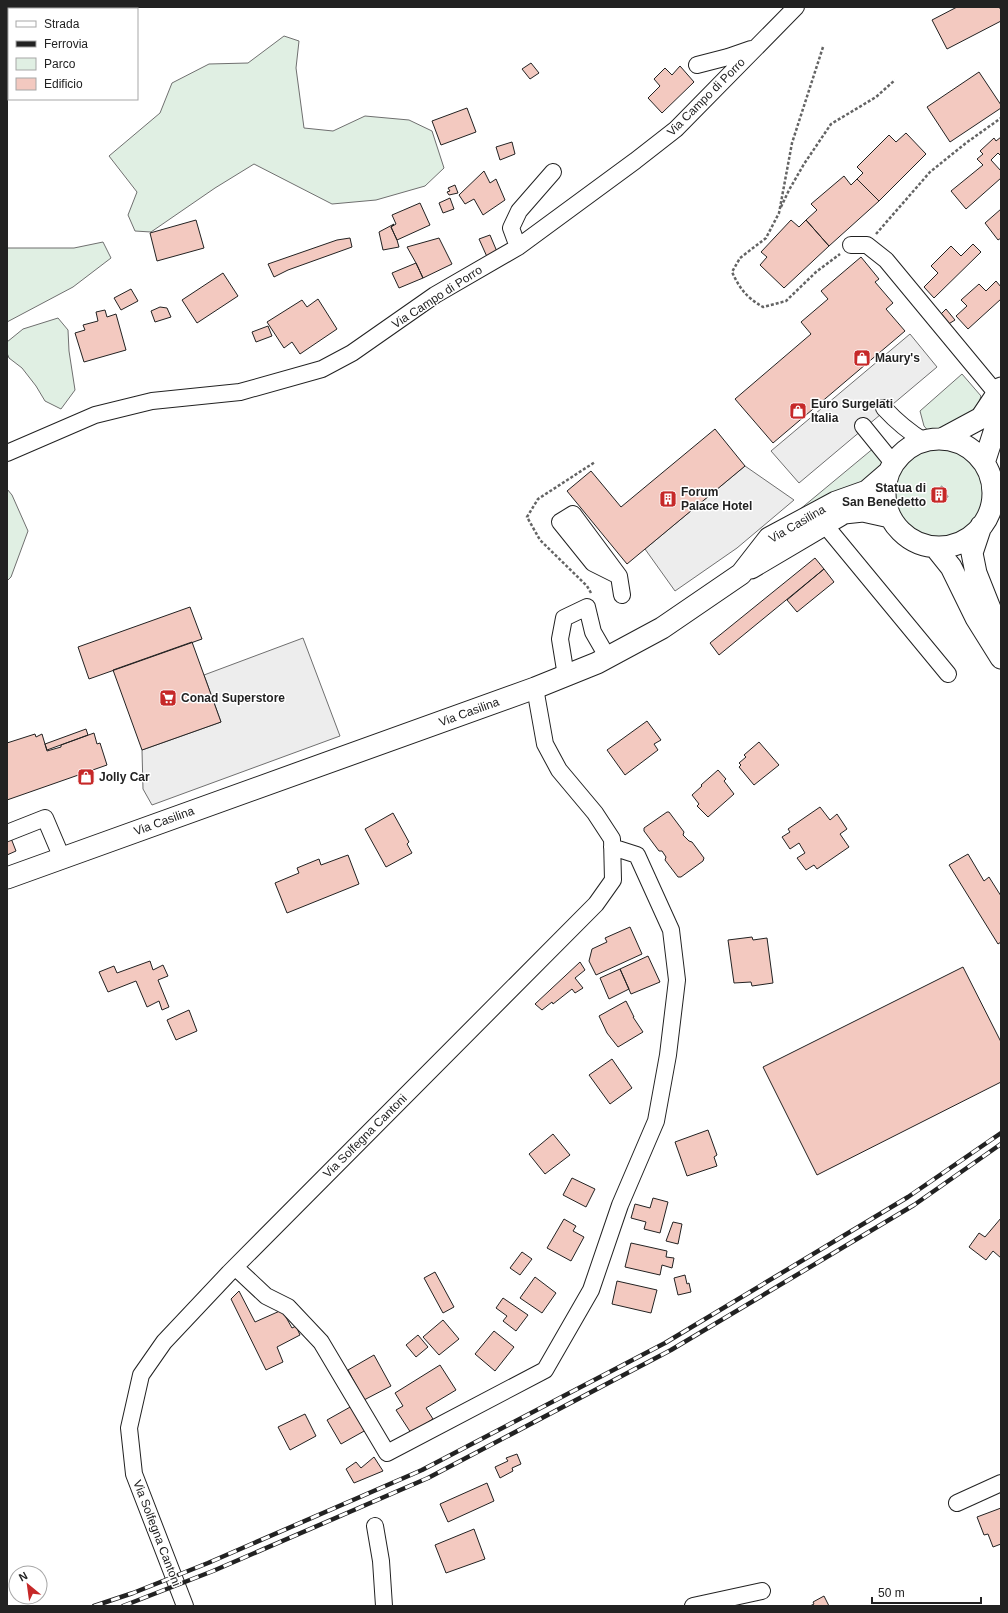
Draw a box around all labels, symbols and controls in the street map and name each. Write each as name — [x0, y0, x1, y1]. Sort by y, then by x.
legend — [8, 8, 138, 100]
text: Strada — [44, 17, 80, 31]
text: Ferrovia — [44, 37, 88, 51]
street label: Via Campo di Porro — [664, 55, 748, 139]
text: Parco — [44, 57, 76, 71]
text: Edificio — [44, 77, 83, 91]
street label: Via Campo di Porro — [389, 262, 485, 331]
shop icon: Maury's — [852, 348, 872, 368]
place label: Maury's — [875, 351, 920, 365]
place label: Euro Surgelati Italia — [811, 397, 893, 425]
shop icon: Euro Surgelati Italia — [788, 401, 808, 421]
place label: Statua di San Benedetto — [842, 481, 926, 509]
place label: Forum Palace Hotel — [681, 485, 752, 513]
building icon: Statua di San Benedetto — [929, 485, 949, 505]
building icon: Forum Palace Hotel — [658, 489, 678, 509]
street label: Via Casilina — [766, 502, 828, 546]
supermarket icon: Conad Superstore — [158, 688, 178, 708]
place label: Conad Superstore — [181, 691, 285, 705]
street label: Via Casilina — [437, 695, 501, 729]
shop icon: Jolly Car — [76, 767, 96, 787]
place label: Jolly Car — [99, 770, 150, 784]
street label: Via Casilina — [132, 804, 196, 838]
street label: Via Solfegna Cantoni — [320, 1091, 410, 1181]
street label: Via Solfegna Cantoni — [130, 1478, 184, 1588]
north arrow — [8, 1565, 48, 1605]
text: N — [17, 1569, 30, 1583]
scale bar — [872, 1579, 981, 1605]
text: 50 m — [878, 1586, 905, 1600]

